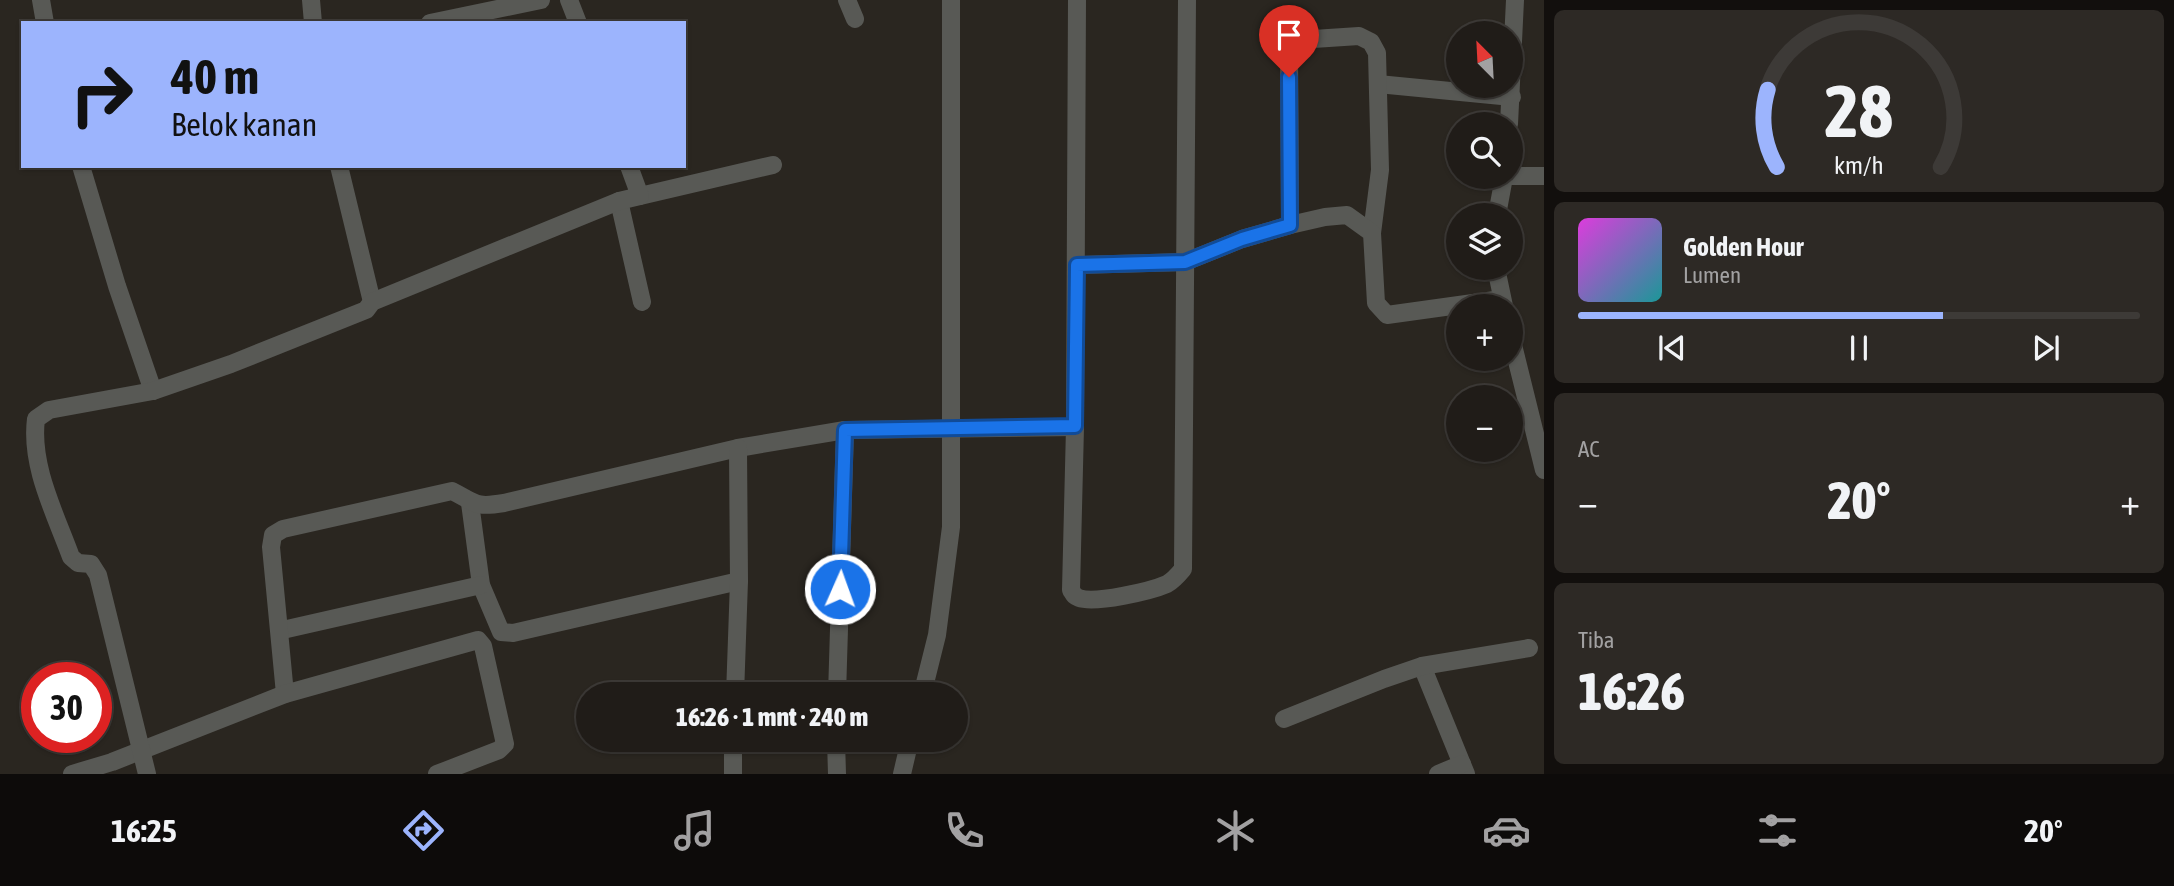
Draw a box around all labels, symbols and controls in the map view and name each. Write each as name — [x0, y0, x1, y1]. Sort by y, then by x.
pin — [1259, 5, 1319, 77]
icon: arrive — [1270, 16, 1308, 54]
north arrow — [1446, 21, 1522, 98]
map controls — [1446, 21, 1523, 462]
text: 40 m — [171, 48, 259, 104]
icon: right — [56, 49, 147, 140]
text: 28 — [1825, 69, 1893, 152]
text: Belok kanan — [171, 106, 317, 143]
button: search — [1446, 112, 1523, 189]
text: km/h — [1834, 151, 1884, 179]
button: layers — [1446, 203, 1523, 280]
text: Golden Hour — [1683, 232, 1803, 262]
text: Lumen — [1683, 262, 1741, 288]
button: + — [1446, 294, 1523, 371]
icon: previous — [1653, 329, 1691, 367]
icon: pause — [1840, 329, 1878, 367]
icon: next — [2027, 329, 2065, 367]
button: − — [1446, 385, 1523, 462]
text: AC — [1578, 436, 1600, 462]
text: 20° — [1827, 470, 1891, 530]
text: − — [1578, 480, 1598, 523]
text: + — [2120, 480, 2140, 523]
position arrow — [803, 552, 877, 626]
text: Tiba — [1578, 627, 1615, 653]
text: 16:26 — [1578, 661, 1685, 721]
speed limit sign: 30 — [21, 662, 112, 753]
text: 16:26 · 1 mnt · 240 m — [676, 702, 868, 732]
icon: directions — [399, 806, 448, 855]
icon: music — [670, 806, 719, 855]
icon: phone — [940, 806, 989, 855]
icon: climate — [1211, 806, 1260, 855]
icon: car — [1482, 806, 1531, 855]
icon: filters — [1753, 806, 1802, 855]
text: 16:25 — [111, 812, 177, 849]
text: 20° — [2024, 812, 2063, 849]

